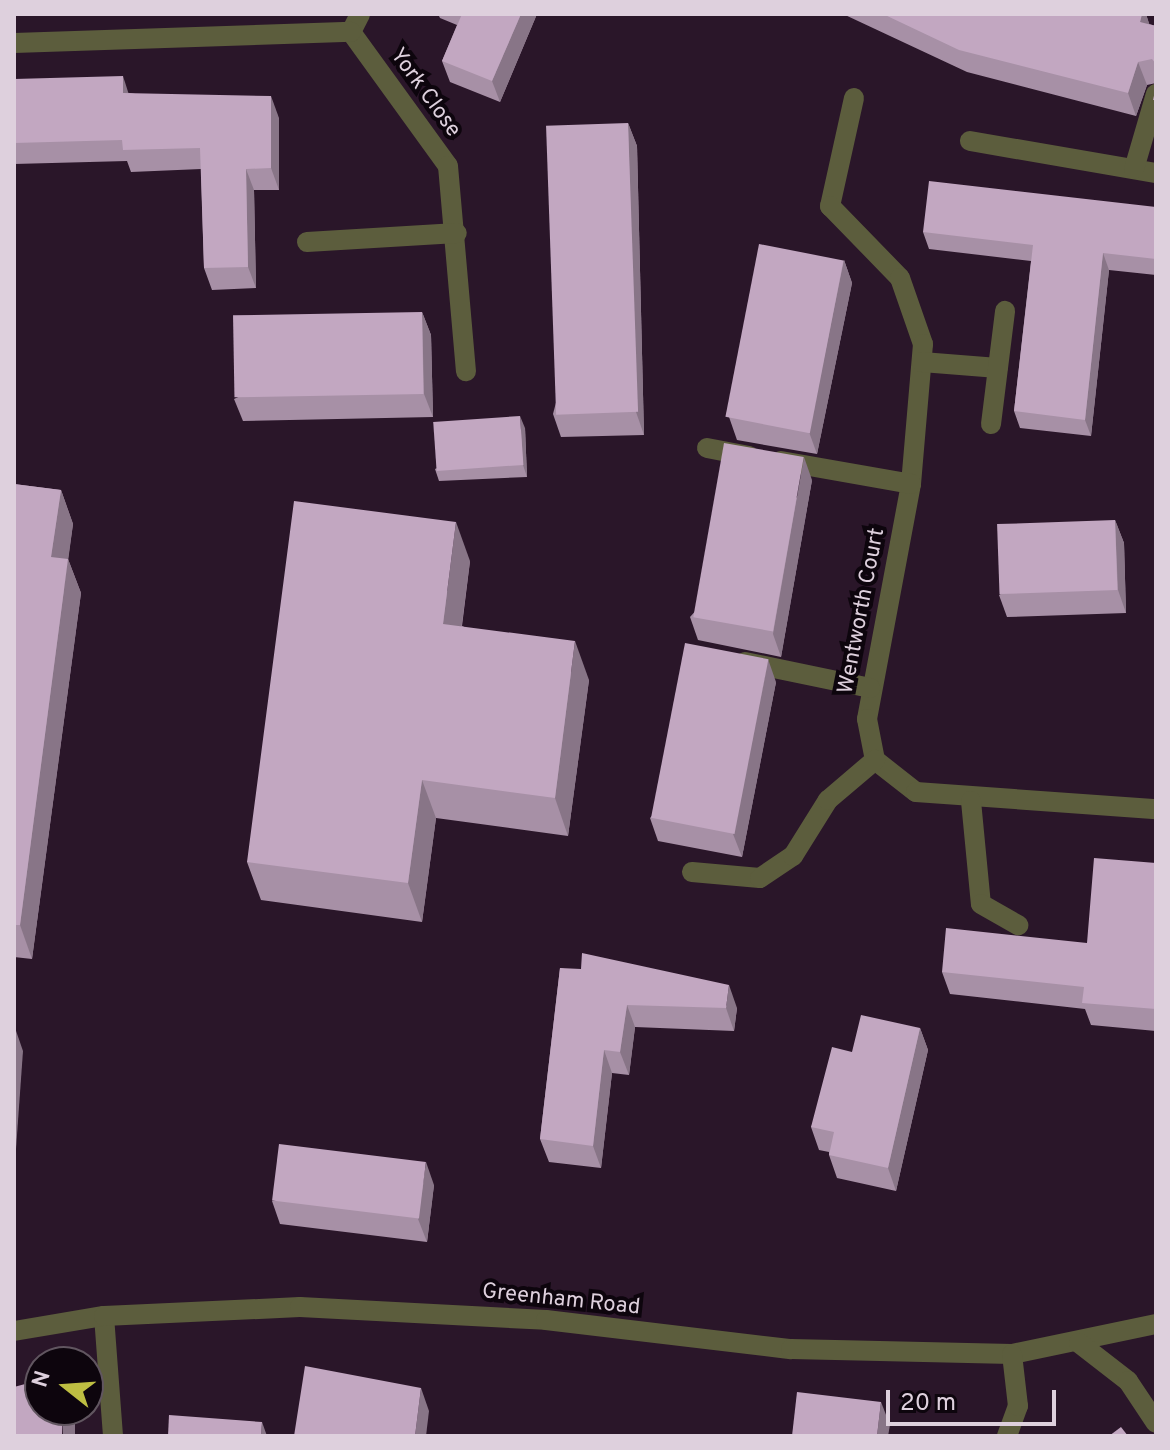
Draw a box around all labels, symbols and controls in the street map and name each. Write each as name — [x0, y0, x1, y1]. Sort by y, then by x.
street label: York Close — [384, 43, 466, 143]
street label: Wentworth Court — [833, 526, 891, 696]
street label: Greenham Road — [481, 1279, 641, 1321]
north arrow — [24, 1346, 104, 1426]
text: N — [27, 1368, 58, 1391]
scale bar — [890, 1374, 1060, 1424]
text: 20 m — [900, 1389, 956, 1419]

